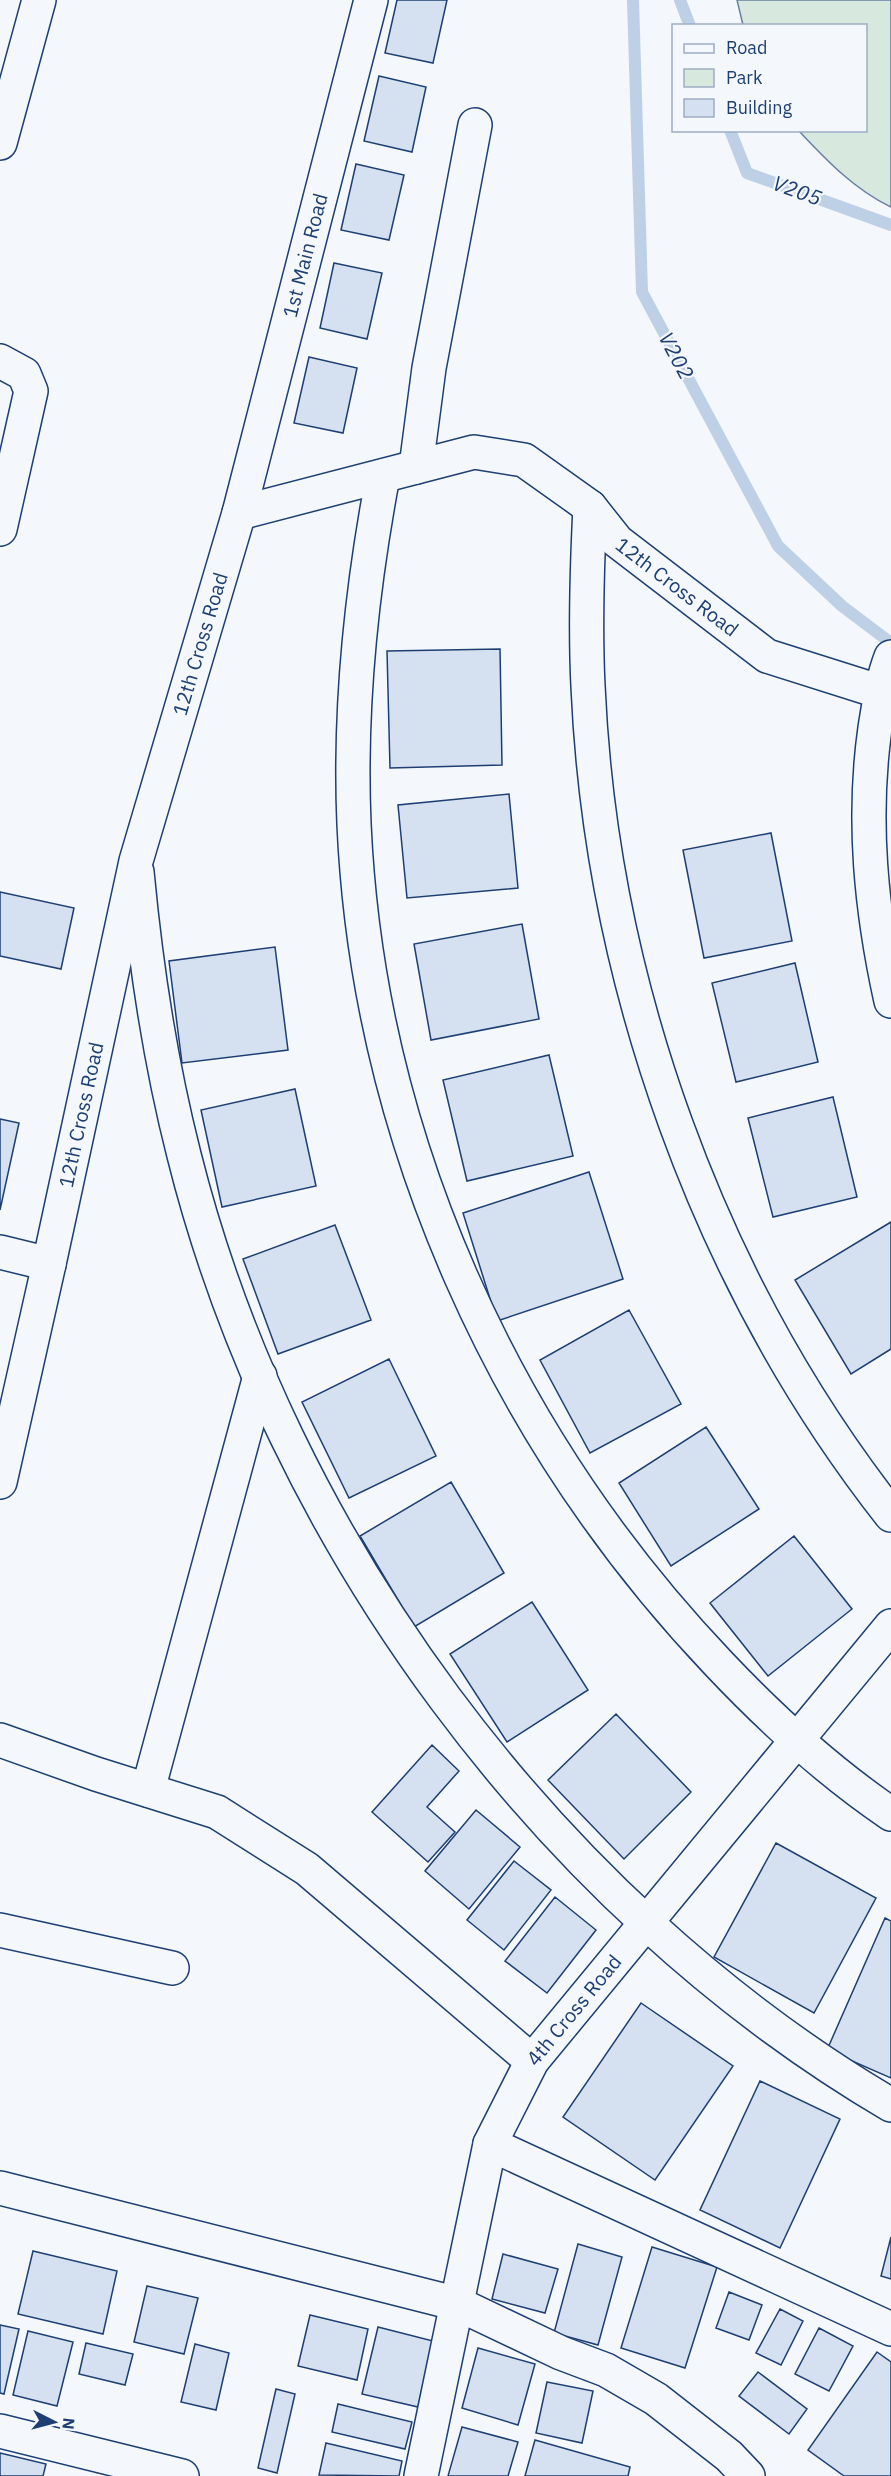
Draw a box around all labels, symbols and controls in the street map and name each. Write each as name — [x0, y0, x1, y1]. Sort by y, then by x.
legend — [672, 24, 867, 132]
text: Road — [726, 36, 767, 59]
text: Park — [726, 66, 763, 89]
text: Building — [726, 96, 793, 119]
water label: V205 — [769, 168, 826, 212]
street label: 1st Main Road — [276, 190, 334, 320]
water label: V202 — [653, 327, 701, 384]
street label: 12th Cross Road — [610, 531, 744, 642]
street label: 12th Cross Road — [166, 569, 234, 719]
street label: 12th Cross Road — [52, 1040, 110, 1190]
street label: 4th Cross Road — [520, 1949, 627, 2071]
north arrow — [24, 2392, 84, 2452]
text: N — [58, 2417, 79, 2430]

